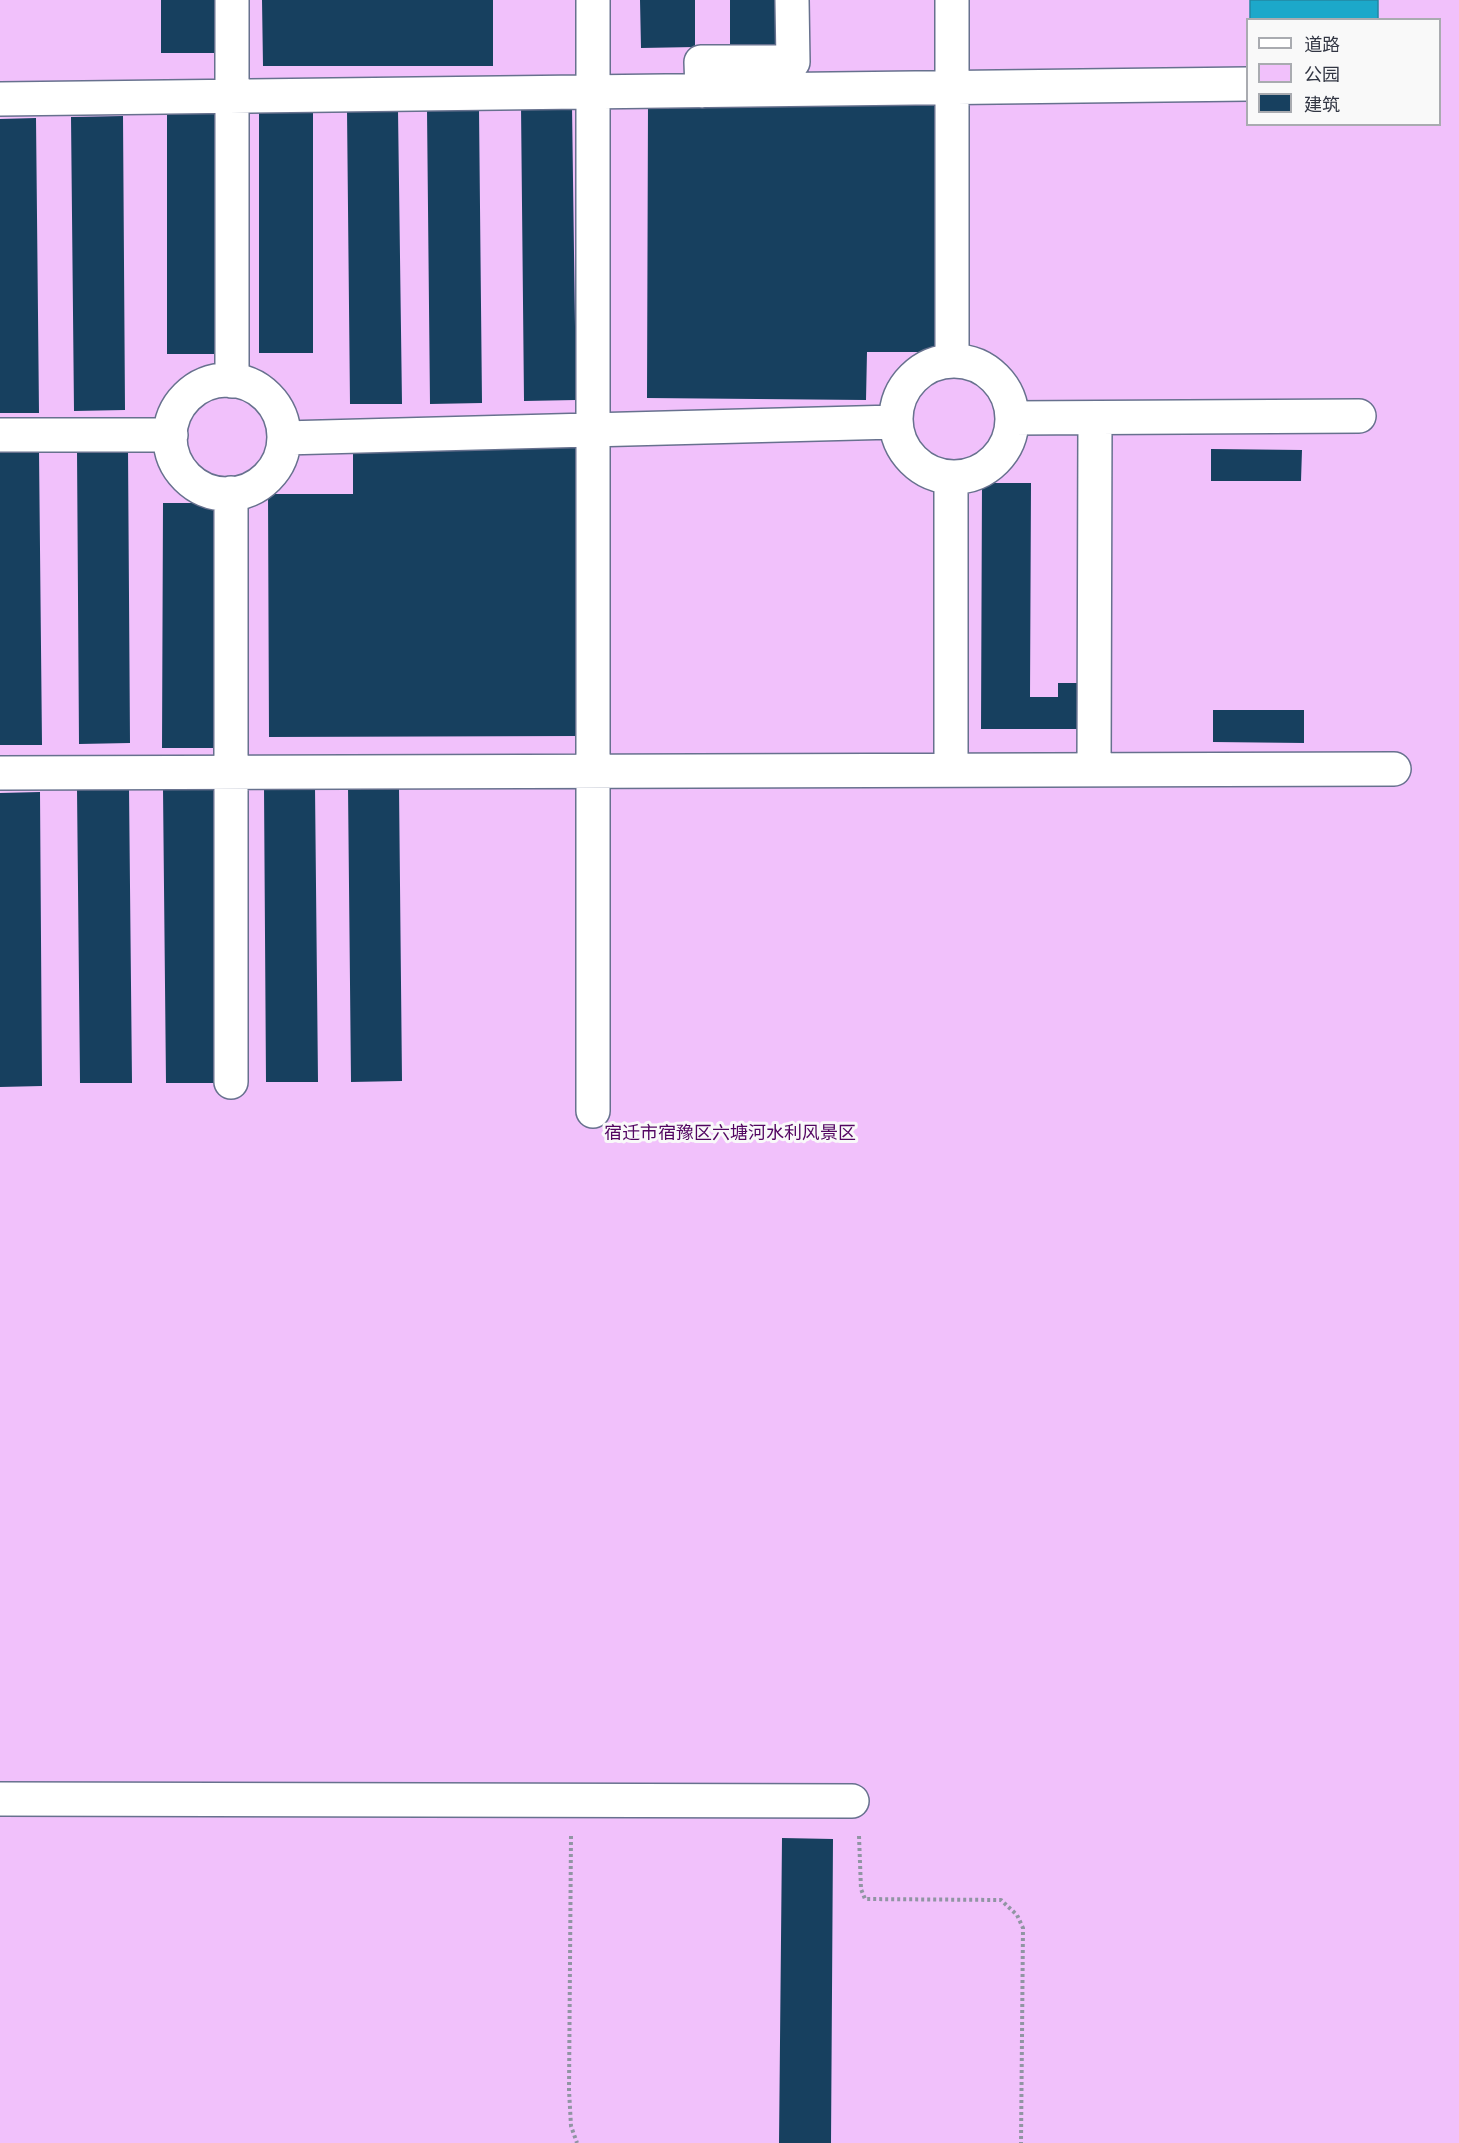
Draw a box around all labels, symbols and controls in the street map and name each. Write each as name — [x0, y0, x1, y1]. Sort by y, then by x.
legend — [1246, 18, 1441, 126]
text: 道路 — [1304, 37, 1340, 55]
text: 公园 — [1304, 67, 1340, 85]
text: 建筑 — [1304, 97, 1340, 115]
park label: 宿迁市宿豫区六塘河水利风景区 — [604, 1123, 856, 1145]

